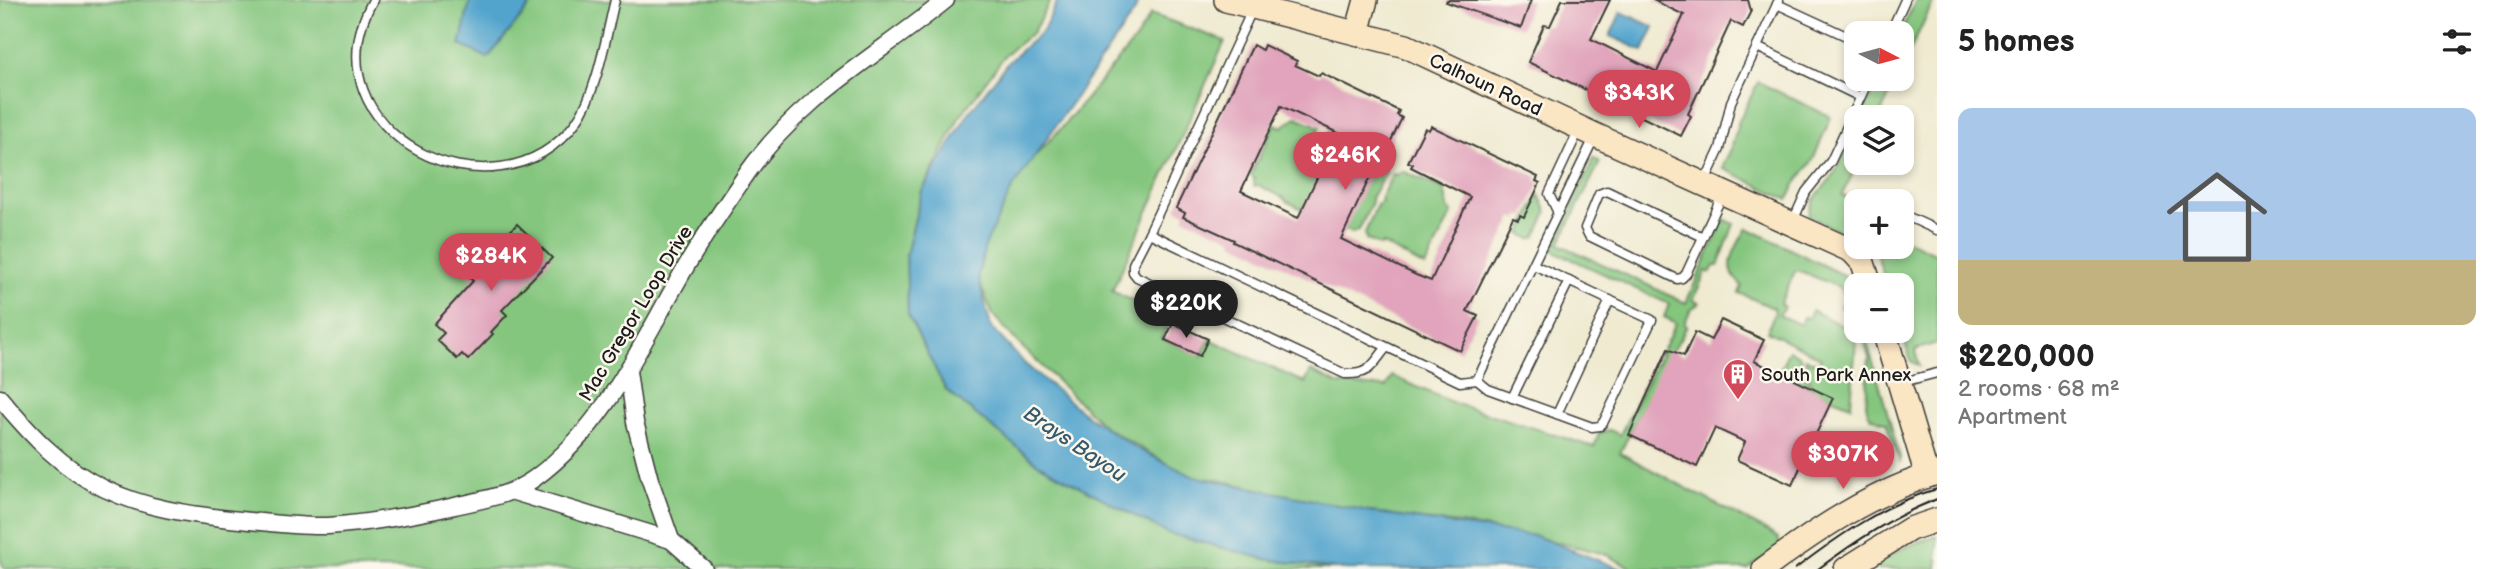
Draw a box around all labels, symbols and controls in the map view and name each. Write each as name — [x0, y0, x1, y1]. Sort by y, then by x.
north arrow — [1844, 21, 1914, 91]
map controls — [1844, 21, 1914, 343]
icon: filters — [2438, 23, 2476, 61]
text: 5 homes — [1958, 24, 2075, 60]
street label: Calhoun Road — [1425, 49, 1546, 122]
pin: $343K — [1590, 71, 1688, 130]
text: $343K — [1603, 79, 1675, 107]
button: layers — [1844, 105, 1914, 175]
pin: $246K — [1296, 132, 1394, 192]
text: $246K — [1309, 141, 1381, 169]
icon: home — [2154, 154, 2280, 280]
button: + — [1844, 189, 1914, 259]
street label: Mac Gregor Loop Drive — [575, 222, 698, 406]
pin: $284K — [442, 233, 540, 293]
text: $284K — [455, 242, 527, 270]
button: − — [1844, 273, 1914, 343]
pin: $220K — [1137, 280, 1235, 340]
text: $220K — [1150, 289, 1222, 317]
text: $220,000 — [1958, 339, 2095, 375]
building icon: South Park Annex — [1721, 357, 1755, 401]
place label: South Park Annex — [1761, 364, 1911, 387]
text: 2 rooms · 68 m² — [1958, 375, 2120, 403]
water label: Brays Bayou — [1019, 401, 1131, 488]
text: Apartment — [1958, 403, 2067, 431]
pin: $307K — [1794, 432, 1892, 491]
text: $307K — [1807, 440, 1879, 468]

